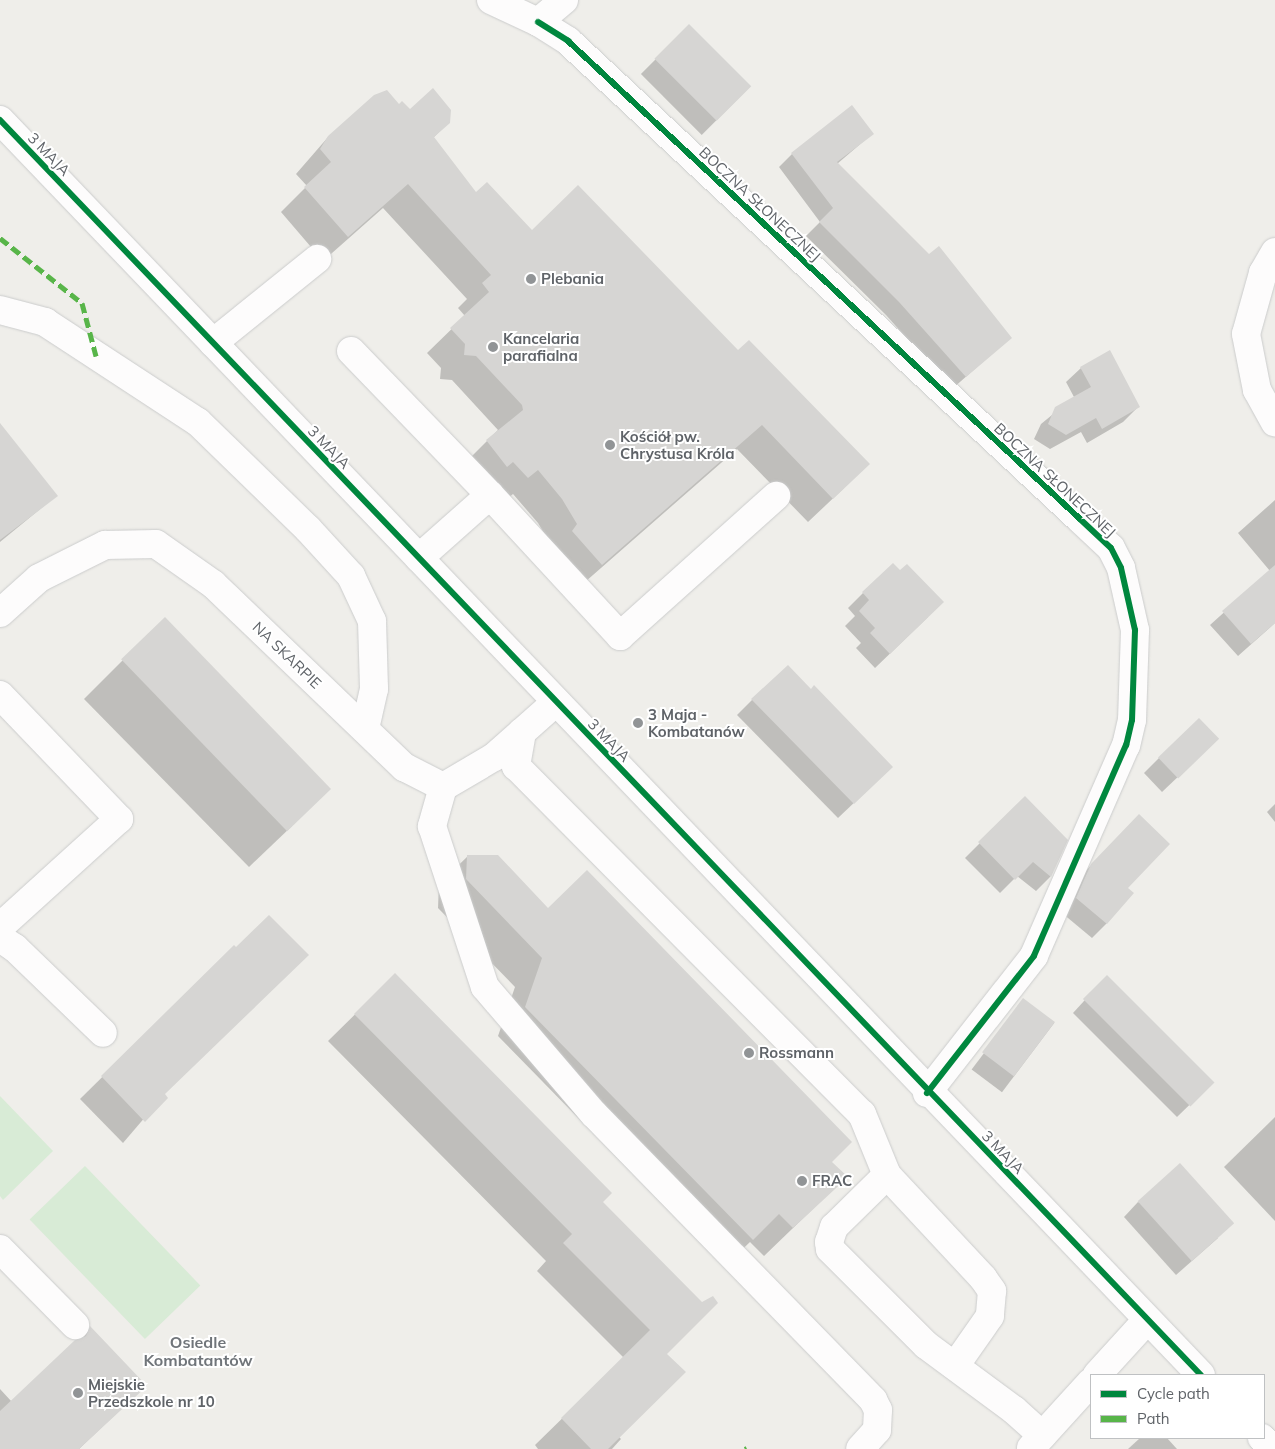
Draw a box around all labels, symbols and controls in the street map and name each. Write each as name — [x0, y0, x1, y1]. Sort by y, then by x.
street label: 3 MAJA — [24, 129, 74, 179]
street label: BOCZNA SŁONECZNEJ — [695, 143, 825, 265]
place label: Plebania — [541, 270, 604, 288]
marker: Plebania — [525, 273, 537, 285]
place label: Kancelaria parafialna — [503, 329, 579, 364]
marker: Kancelaria parafialna — [487, 341, 499, 353]
street label: BOCZNA SŁONECZNEJ — [990, 419, 1120, 541]
street label: 3 MAJA — [304, 422, 354, 472]
place label: Kościół pw. Chrystusa Króla — [620, 427, 735, 462]
marker: Kościół pw. Chrystusa Króla — [604, 439, 616, 451]
street label: NA SKARPIE — [249, 618, 325, 692]
place label: 3 Maja - Kombatanów — [648, 705, 745, 740]
street label: 3 MAJA — [584, 715, 634, 765]
marker: 3 Maja - Kombatanów — [632, 717, 644, 729]
place label: Rossmann — [759, 1044, 834, 1062]
marker: Rossmann — [743, 1047, 755, 1059]
street label: 3 MAJA — [978, 1127, 1028, 1177]
place label: FRAC — [812, 1172, 852, 1190]
marker: FRAC — [796, 1175, 808, 1187]
district label: Osiedle Kombatantów — [143, 1332, 253, 1370]
legend — [1090, 1374, 1265, 1439]
place label: Miejskie Przedszkole nr 10 — [88, 1375, 215, 1410]
text: Cycle path — [1137, 1384, 1210, 1403]
marker: Miejskie Przedszkole nr 10 — [72, 1387, 84, 1399]
text: Path — [1137, 1409, 1169, 1428]

